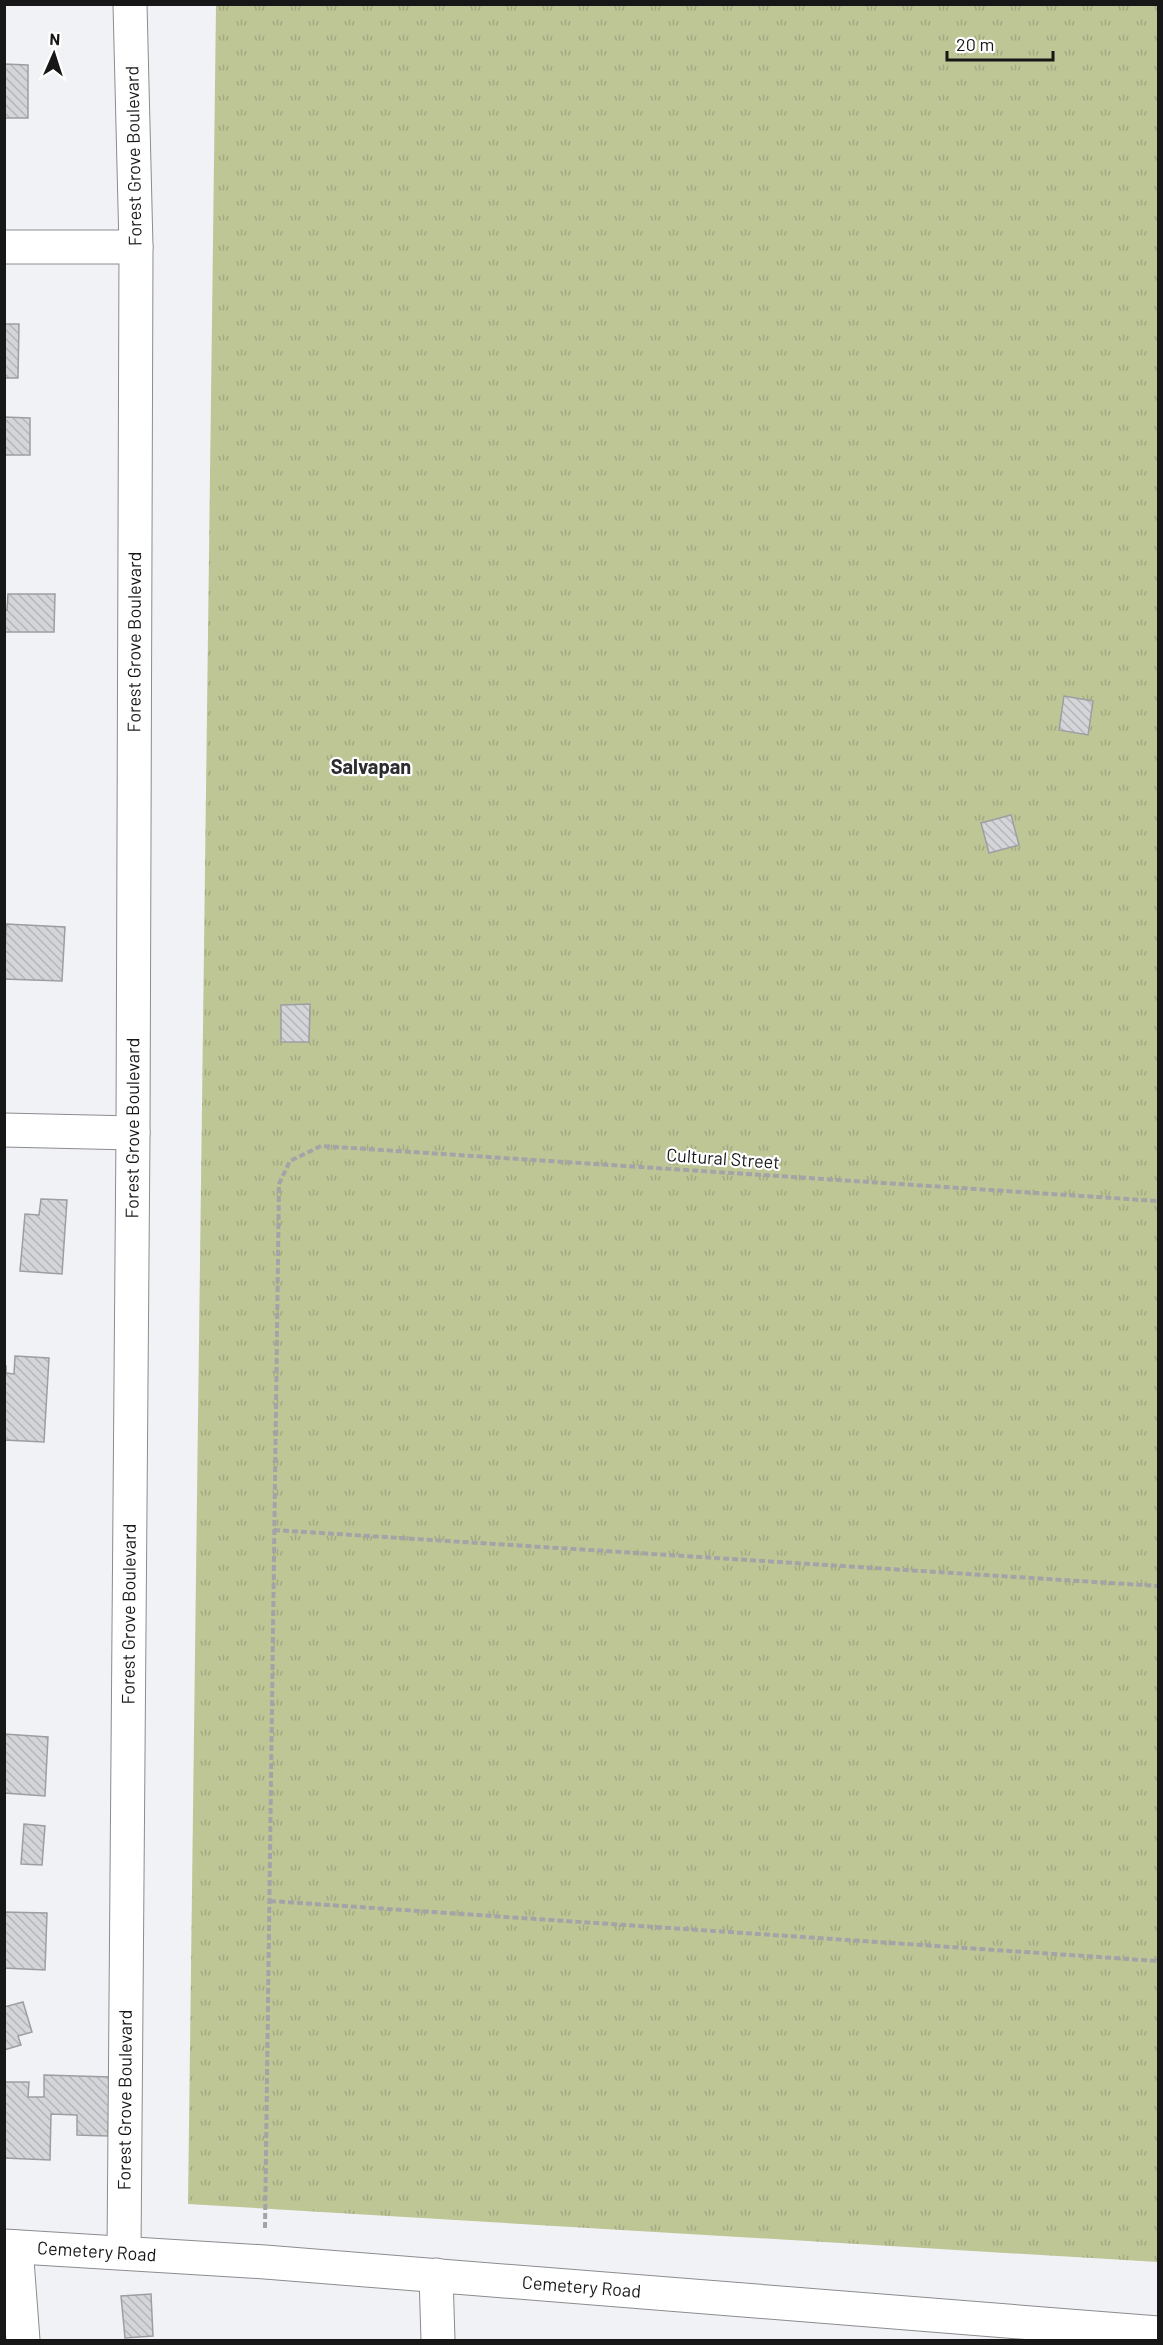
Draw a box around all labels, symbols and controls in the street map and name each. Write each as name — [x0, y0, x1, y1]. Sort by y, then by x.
north arrow — [24, 24, 84, 84]
scale bar — [947, 24, 1054, 62]
text: N — [49, 29, 61, 48]
text: 20 m — [956, 33, 994, 55]
street label: Forest Grove Boulevard — [120, 66, 146, 246]
street label: Forest Grove Boulevard — [122, 552, 145, 732]
district label: Salvapan — [331, 754, 411, 778]
street label: Forest Grove Boulevard — [120, 1038, 143, 1218]
street label: Cultural Street — [666, 1143, 780, 1173]
street label: Forest Grove Boulevard — [116, 1524, 140, 1704]
street label: Forest Grove Boulevard — [112, 2010, 136, 2190]
street label: Cemetery Road — [37, 2236, 157, 2265]
street label: Cemetery Road — [521, 2270, 642, 2302]

